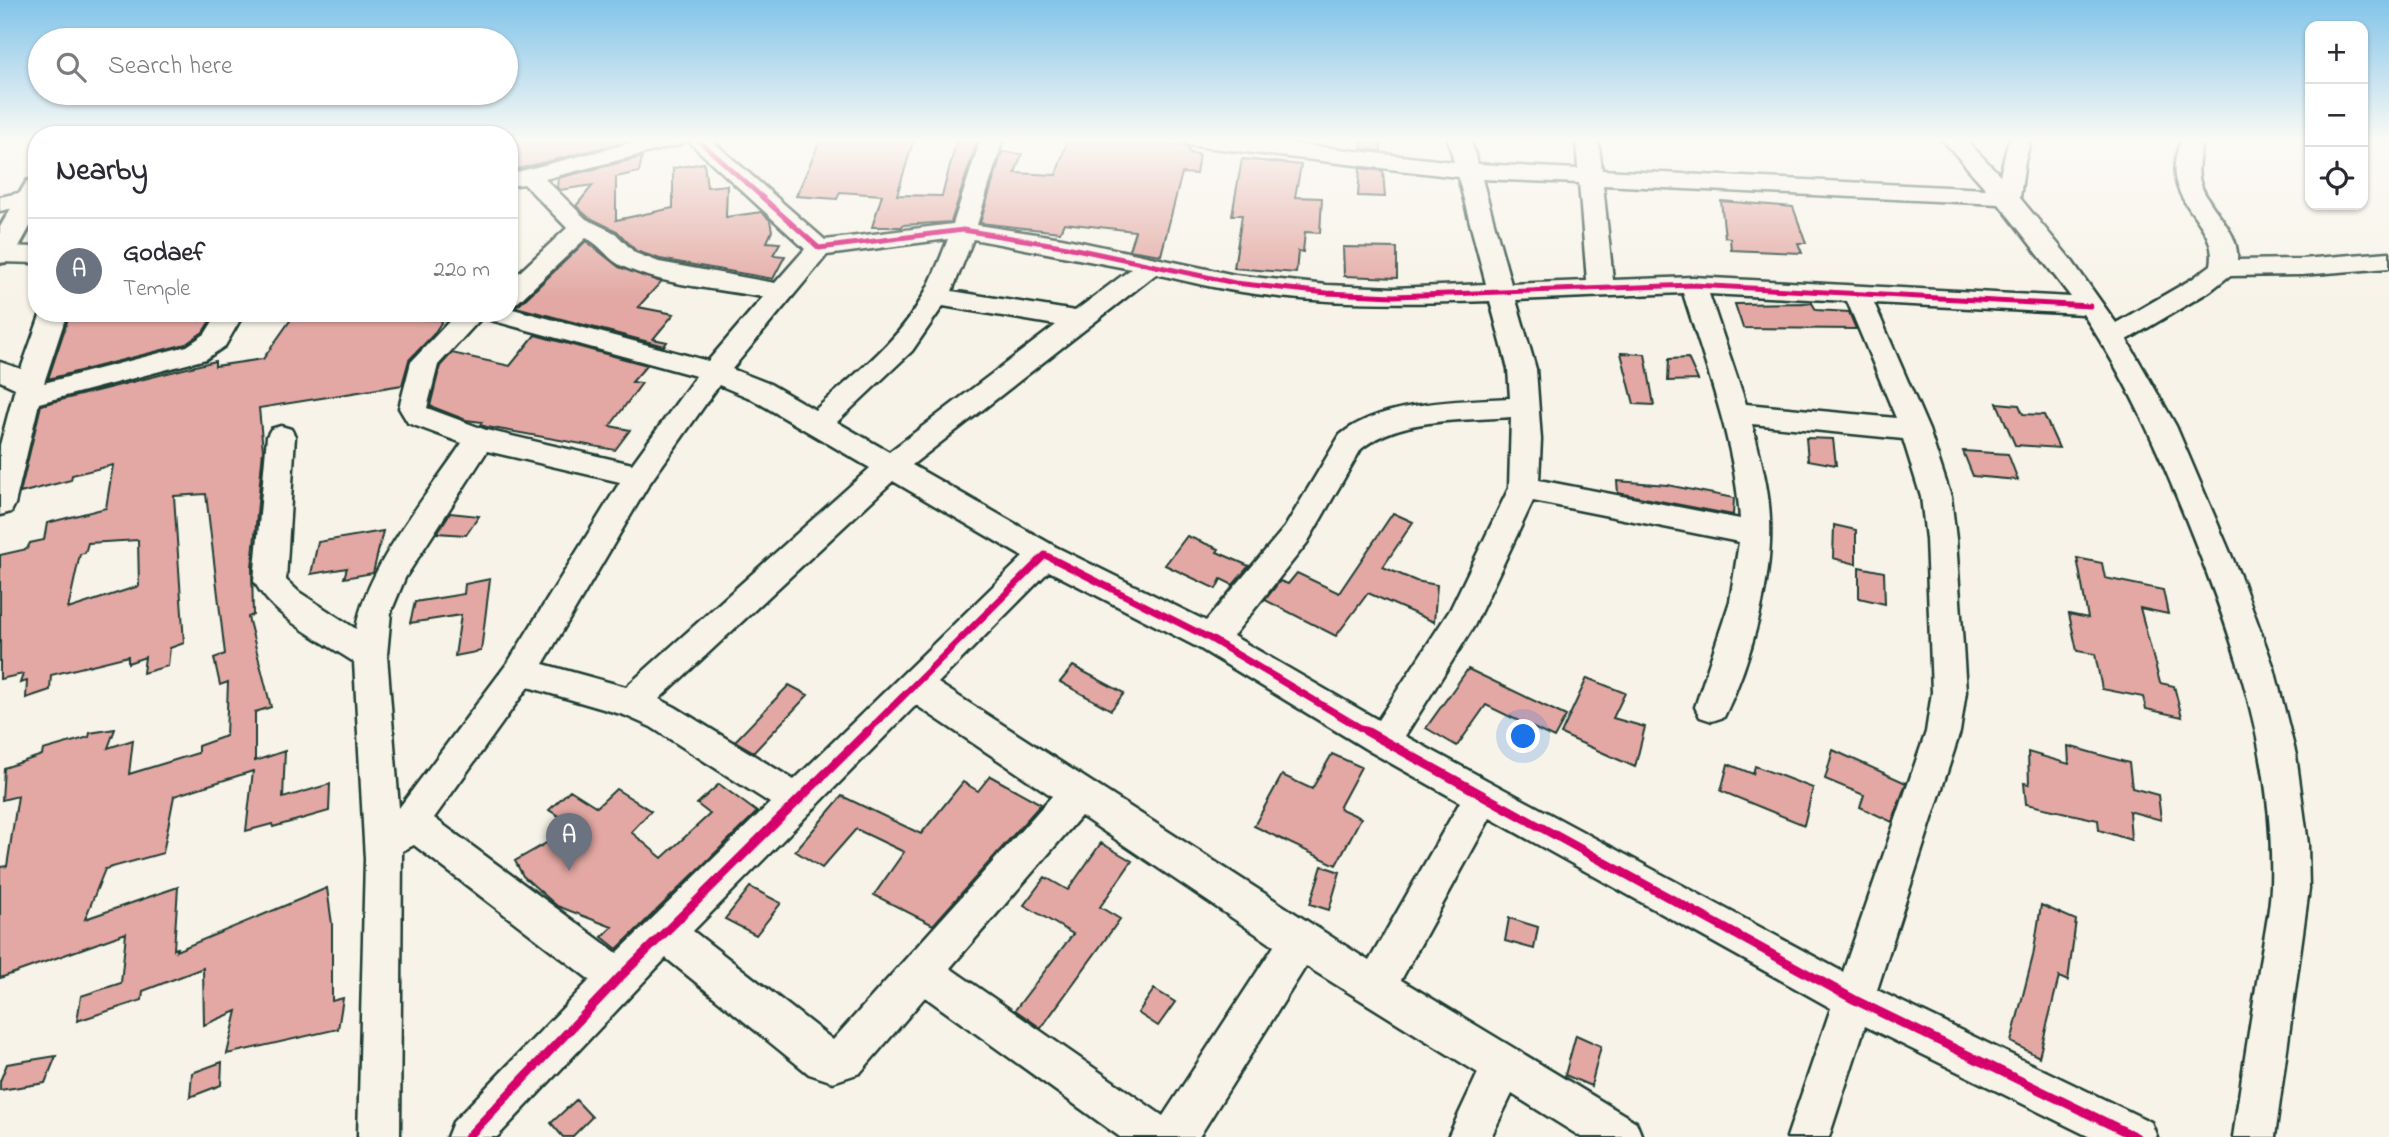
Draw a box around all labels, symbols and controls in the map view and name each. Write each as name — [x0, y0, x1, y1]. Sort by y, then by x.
map controls — [2305, 21, 2368, 210]
button: + — [2305, 21, 2368, 84]
search box — [28, 28, 518, 105]
icon: search — [52, 48, 90, 86]
text: Search here — [108, 48, 233, 86]
button: − — [2305, 84, 2368, 147]
button: locate — [2305, 147, 2368, 210]
text: Nearby — [56, 150, 148, 194]
text: Godaef — [123, 235, 205, 273]
text: A — [72, 254, 86, 287]
text: 220 m — [434, 254, 490, 287]
text: Temple — [123, 273, 190, 306]
your location — [1506, 719, 1540, 753]
pin: A — [546, 813, 592, 871]

